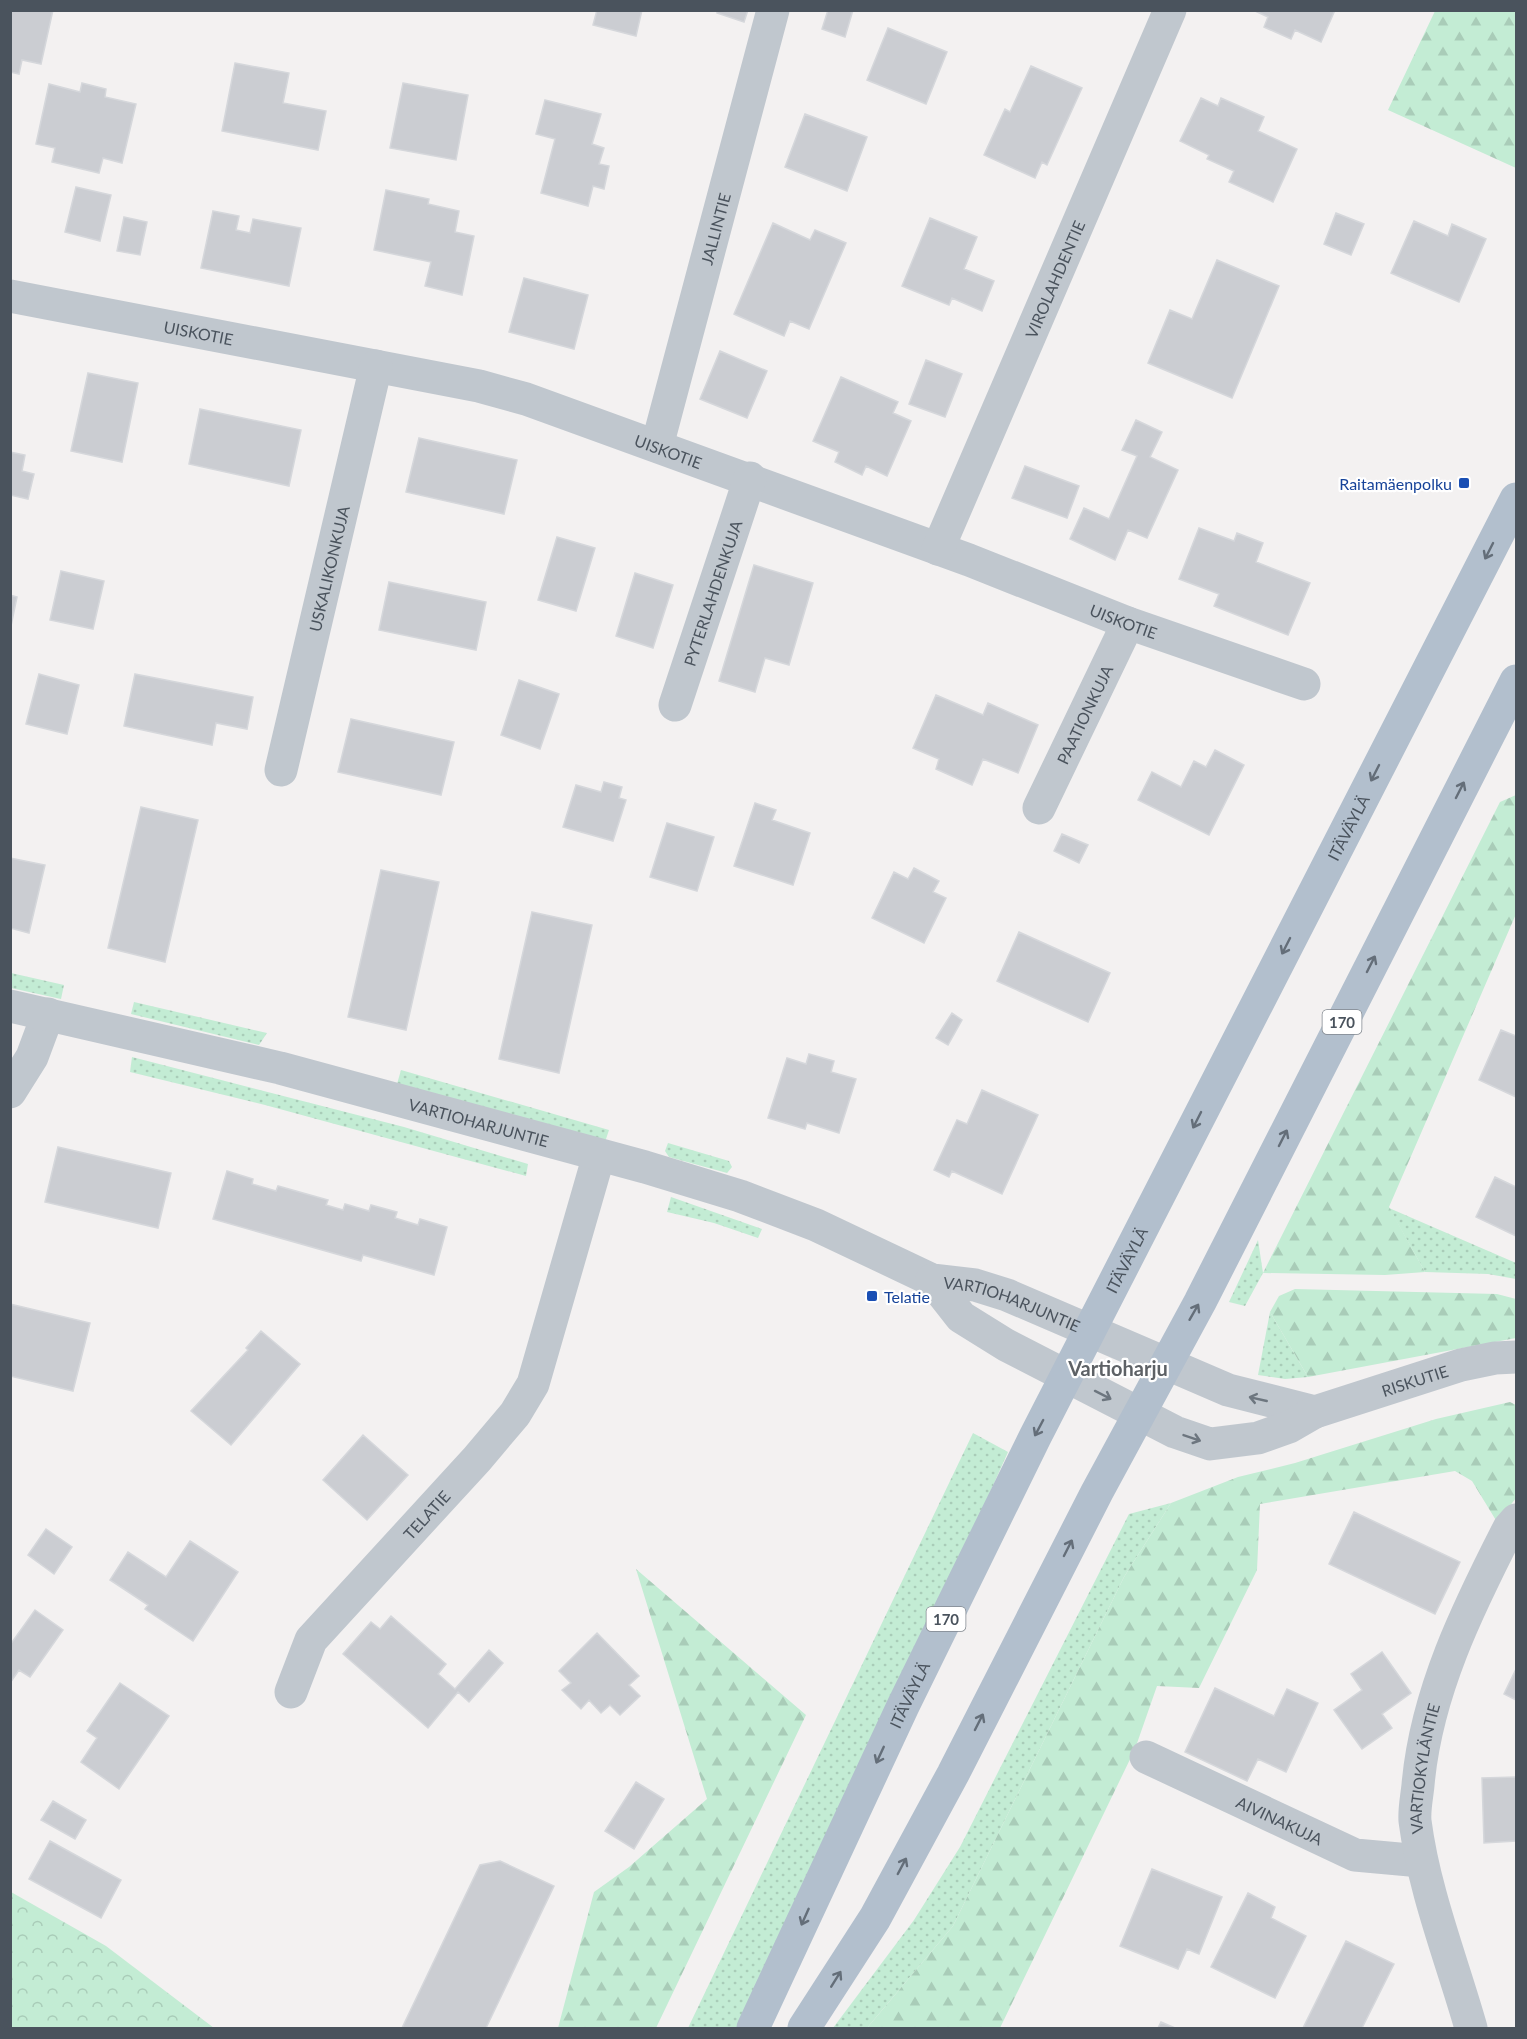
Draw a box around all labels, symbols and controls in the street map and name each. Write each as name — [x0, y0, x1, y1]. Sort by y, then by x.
street label: JALLINTIE — [696, 190, 734, 267]
street label: VIROLAHDENTIE — [1021, 217, 1088, 341]
street label: UISKOTIE — [162, 316, 235, 348]
street label: UISKOTIE — [632, 430, 705, 472]
place label: Raitamäenpolku — [1339, 474, 1452, 493]
marker: Raitamäenpolku — [1457, 476, 1471, 490]
street label: USKALIKONKUJA — [304, 503, 352, 633]
street label: PYTERLAHDENKUJA — [679, 517, 745, 668]
one-way arrow — [1483, 542, 1495, 560]
street label: UISKOTIE — [1087, 599, 1160, 642]
street label: PAATIONKUJA — [1052, 661, 1116, 767]
one-way arrow — [1369, 763, 1380, 781]
one-way arrow — [1455, 782, 1466, 800]
street label: ITÄVÄYLÄ — [1323, 791, 1372, 864]
one-way arrow — [1280, 937, 1291, 955]
one-way arrow — [1366, 956, 1378, 974]
road number: 170 — [1322, 1010, 1362, 1034]
street label: VARTIOHARJUNTIE — [407, 1094, 551, 1150]
one-way arrow — [1191, 1110, 1202, 1128]
one-way arrow — [1277, 1130, 1289, 1147]
street label: ITÄVÄYLÄ — [1101, 1224, 1151, 1296]
street label: VARTIOHARJUNTIE — [942, 1272, 1083, 1335]
place label: Telatie — [884, 1287, 930, 1306]
marker: Telatie — [865, 1289, 879, 1303]
one-way arrow — [1189, 1304, 1201, 1321]
district label: Vartioharju — [1067, 1356, 1168, 1380]
street label: RISKUTIE — [1379, 1360, 1450, 1400]
one-way arrow — [1093, 1390, 1111, 1401]
one-way arrow — [1249, 1392, 1268, 1404]
one-way arrow — [1033, 1419, 1044, 1437]
one-way arrow — [1182, 1433, 1201, 1444]
street label: TELATIE — [399, 1486, 453, 1543]
one-way arrow — [1063, 1540, 1075, 1558]
road number: 170 — [926, 1607, 966, 1631]
street label: ITÄVÄYLÄ — [885, 1658, 933, 1731]
street label: VARTIOKYLÄNTIE — [1405, 1701, 1443, 1835]
one-way arrow — [974, 1713, 986, 1731]
one-way arrow — [874, 1745, 886, 1763]
street label: AIVINAKUJA — [1234, 1791, 1326, 1848]
one-way arrow — [897, 1858, 908, 1876]
one-way arrow — [799, 1908, 811, 1926]
one-way arrow — [830, 1971, 842, 1988]

